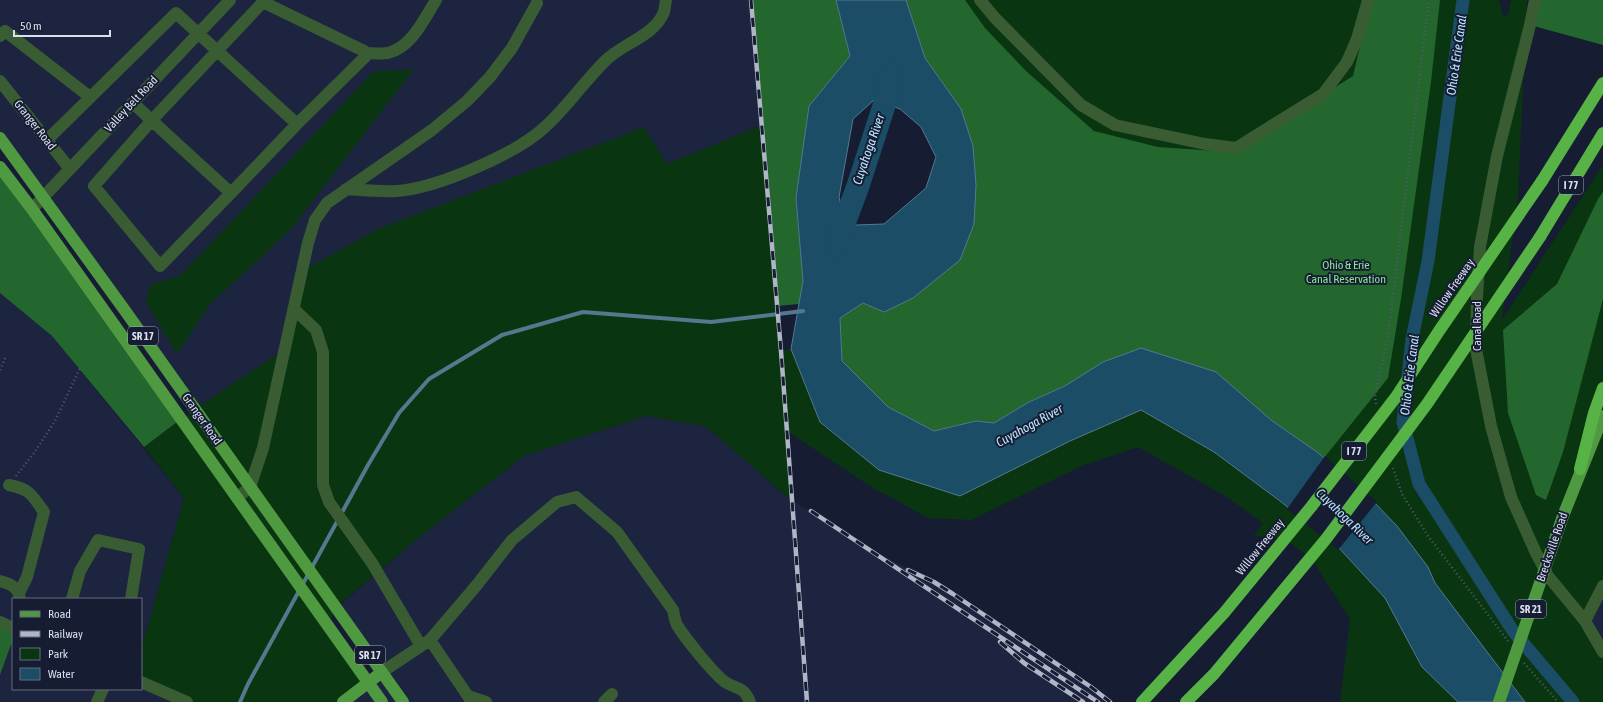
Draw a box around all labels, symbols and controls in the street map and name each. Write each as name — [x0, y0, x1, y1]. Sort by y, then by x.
scale bar — [14, 12, 110, 38]
water label: Ohio & Erie Canal — [1443, 14, 1470, 96]
text: 50 m — [20, 19, 42, 33]
street label: Valley Belt Road — [101, 73, 161, 135]
street label: Granger Road — [11, 97, 59, 153]
water label: Cuyahoga River — [849, 111, 888, 187]
road number: I 77 — [1559, 176, 1583, 194]
street label: Willow Freeway — [1427, 256, 1477, 320]
park label: Ohio & Erie Canal Reservation — [1306, 258, 1386, 286]
street label: Canal Road — [1470, 301, 1484, 351]
road number: SR 17 — [128, 327, 158, 345]
water label: Ohio & Erie Canal — [1397, 334, 1422, 416]
street label: Granger Road — [179, 391, 225, 447]
water label: Cuyahoga River — [993, 400, 1066, 450]
road number: I 77 — [1342, 442, 1366, 460]
water label: Cuyahoga River — [1313, 485, 1377, 548]
street label: Brecksville Road — [1534, 510, 1570, 584]
street label: Willow Freeway — [1233, 516, 1287, 578]
legend — [12, 598, 142, 690]
road number: SR 21 — [1516, 600, 1546, 618]
text: Road — [48, 607, 71, 621]
text: Railway — [48, 627, 83, 641]
road number: SR 17 — [355, 646, 385, 664]
text: Park — [48, 647, 69, 661]
text: Water — [48, 667, 75, 681]

